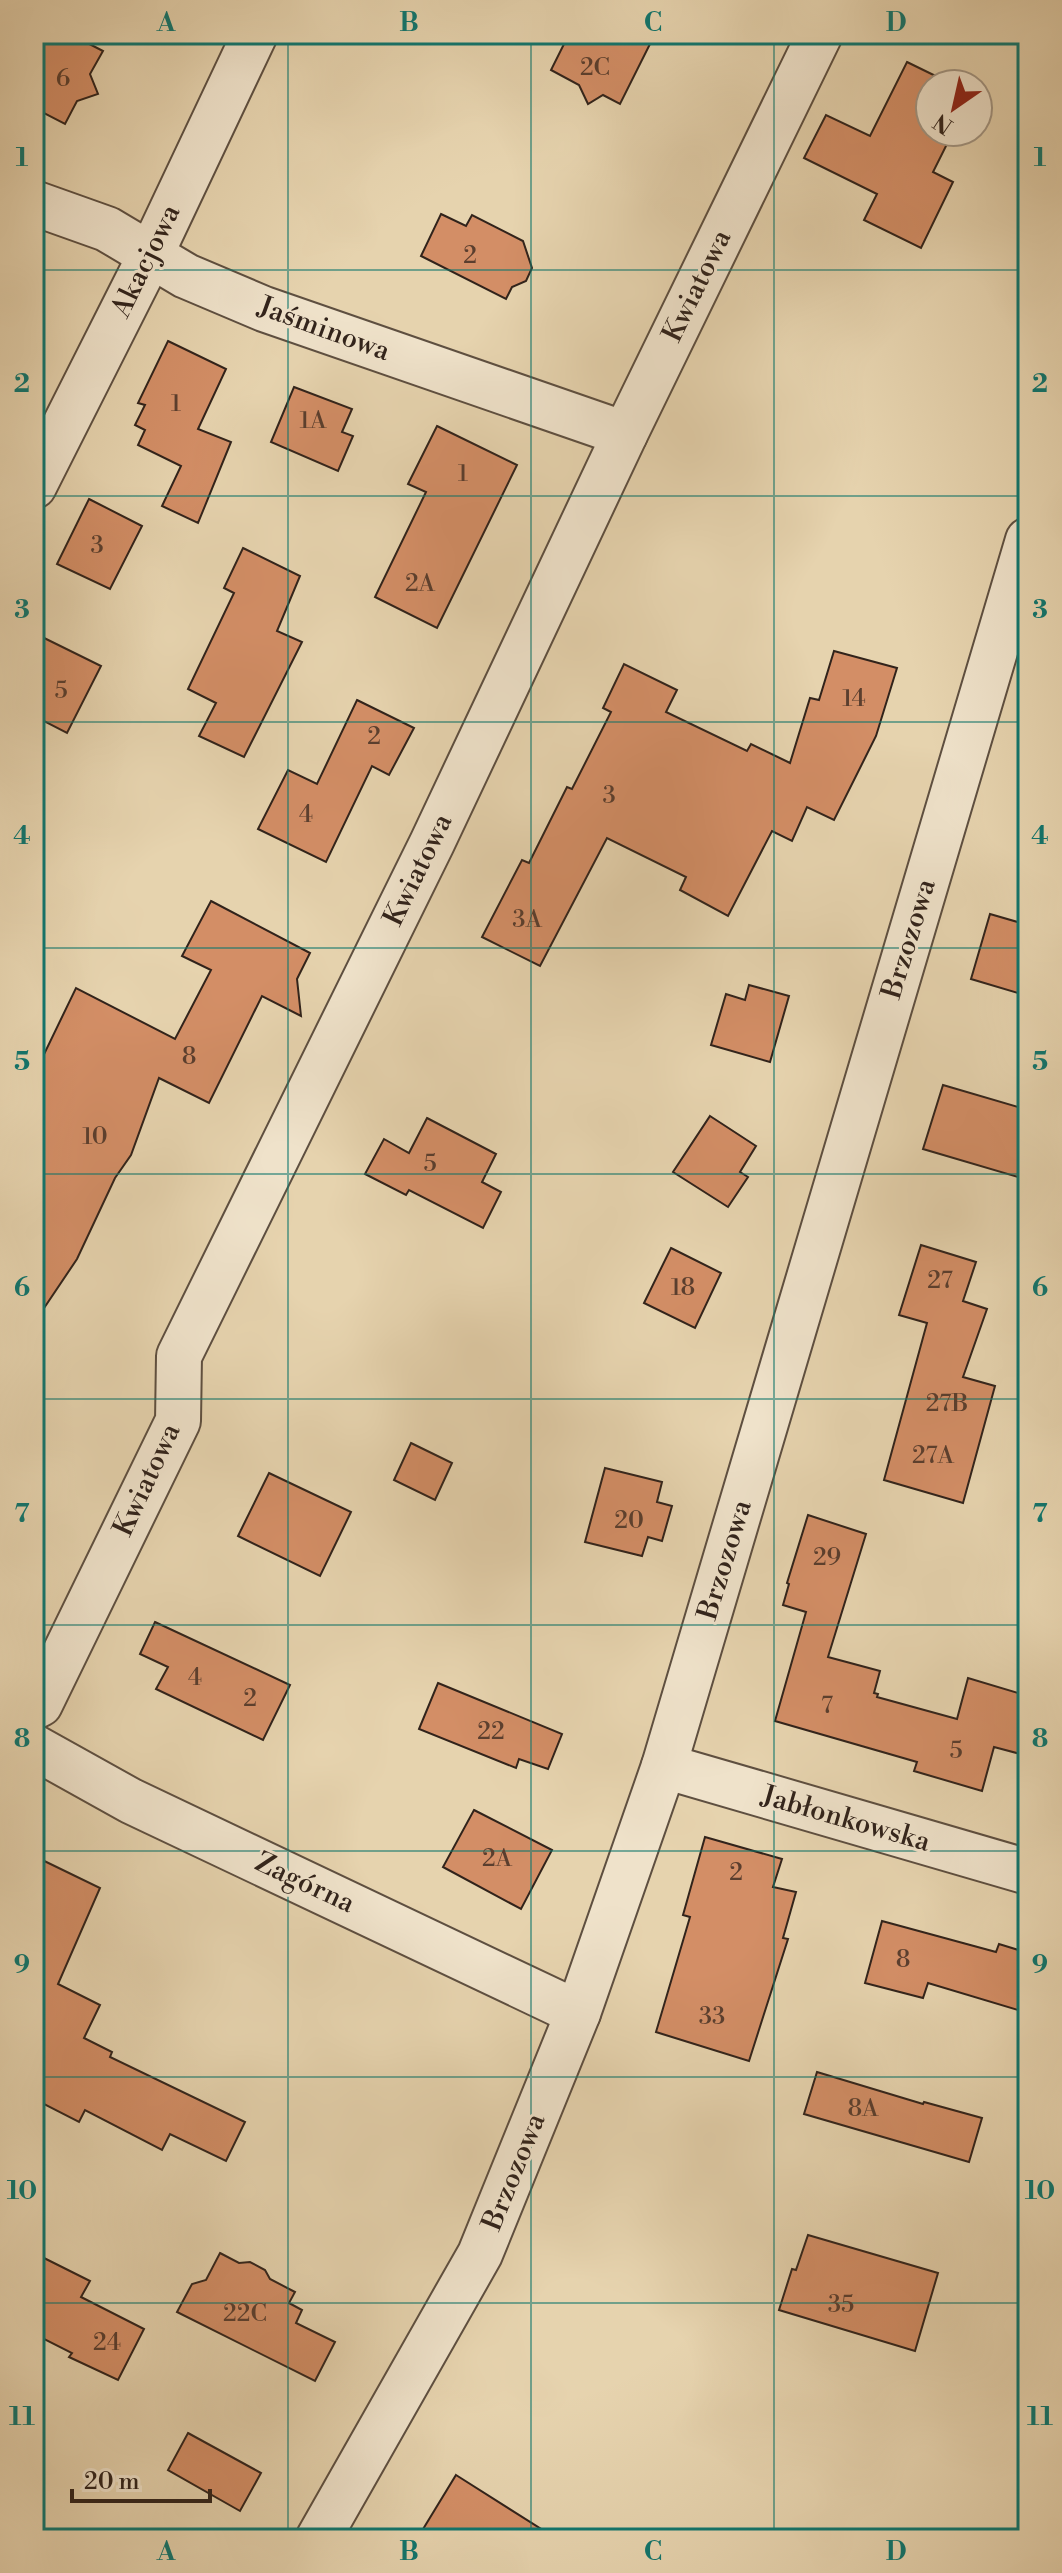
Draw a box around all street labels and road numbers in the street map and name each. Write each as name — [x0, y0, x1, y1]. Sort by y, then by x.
street label: Akacjowa — [103, 198, 189, 324]
street label: Kwiatowa — [655, 223, 740, 348]
street label: Jaśminowa — [252, 289, 395, 369]
street label: Kwiatowa — [376, 807, 461, 932]
street label: Brzozowa — [874, 874, 944, 1004]
street label: Kwiatowa — [106, 1417, 189, 1542]
street label: Brzozowa — [690, 1495, 760, 1625]
street label: Jabłonkowska — [757, 1778, 935, 1860]
street label: Zagórna — [250, 1845, 361, 1922]
street label: Brzozowa — [474, 2108, 554, 2237]

